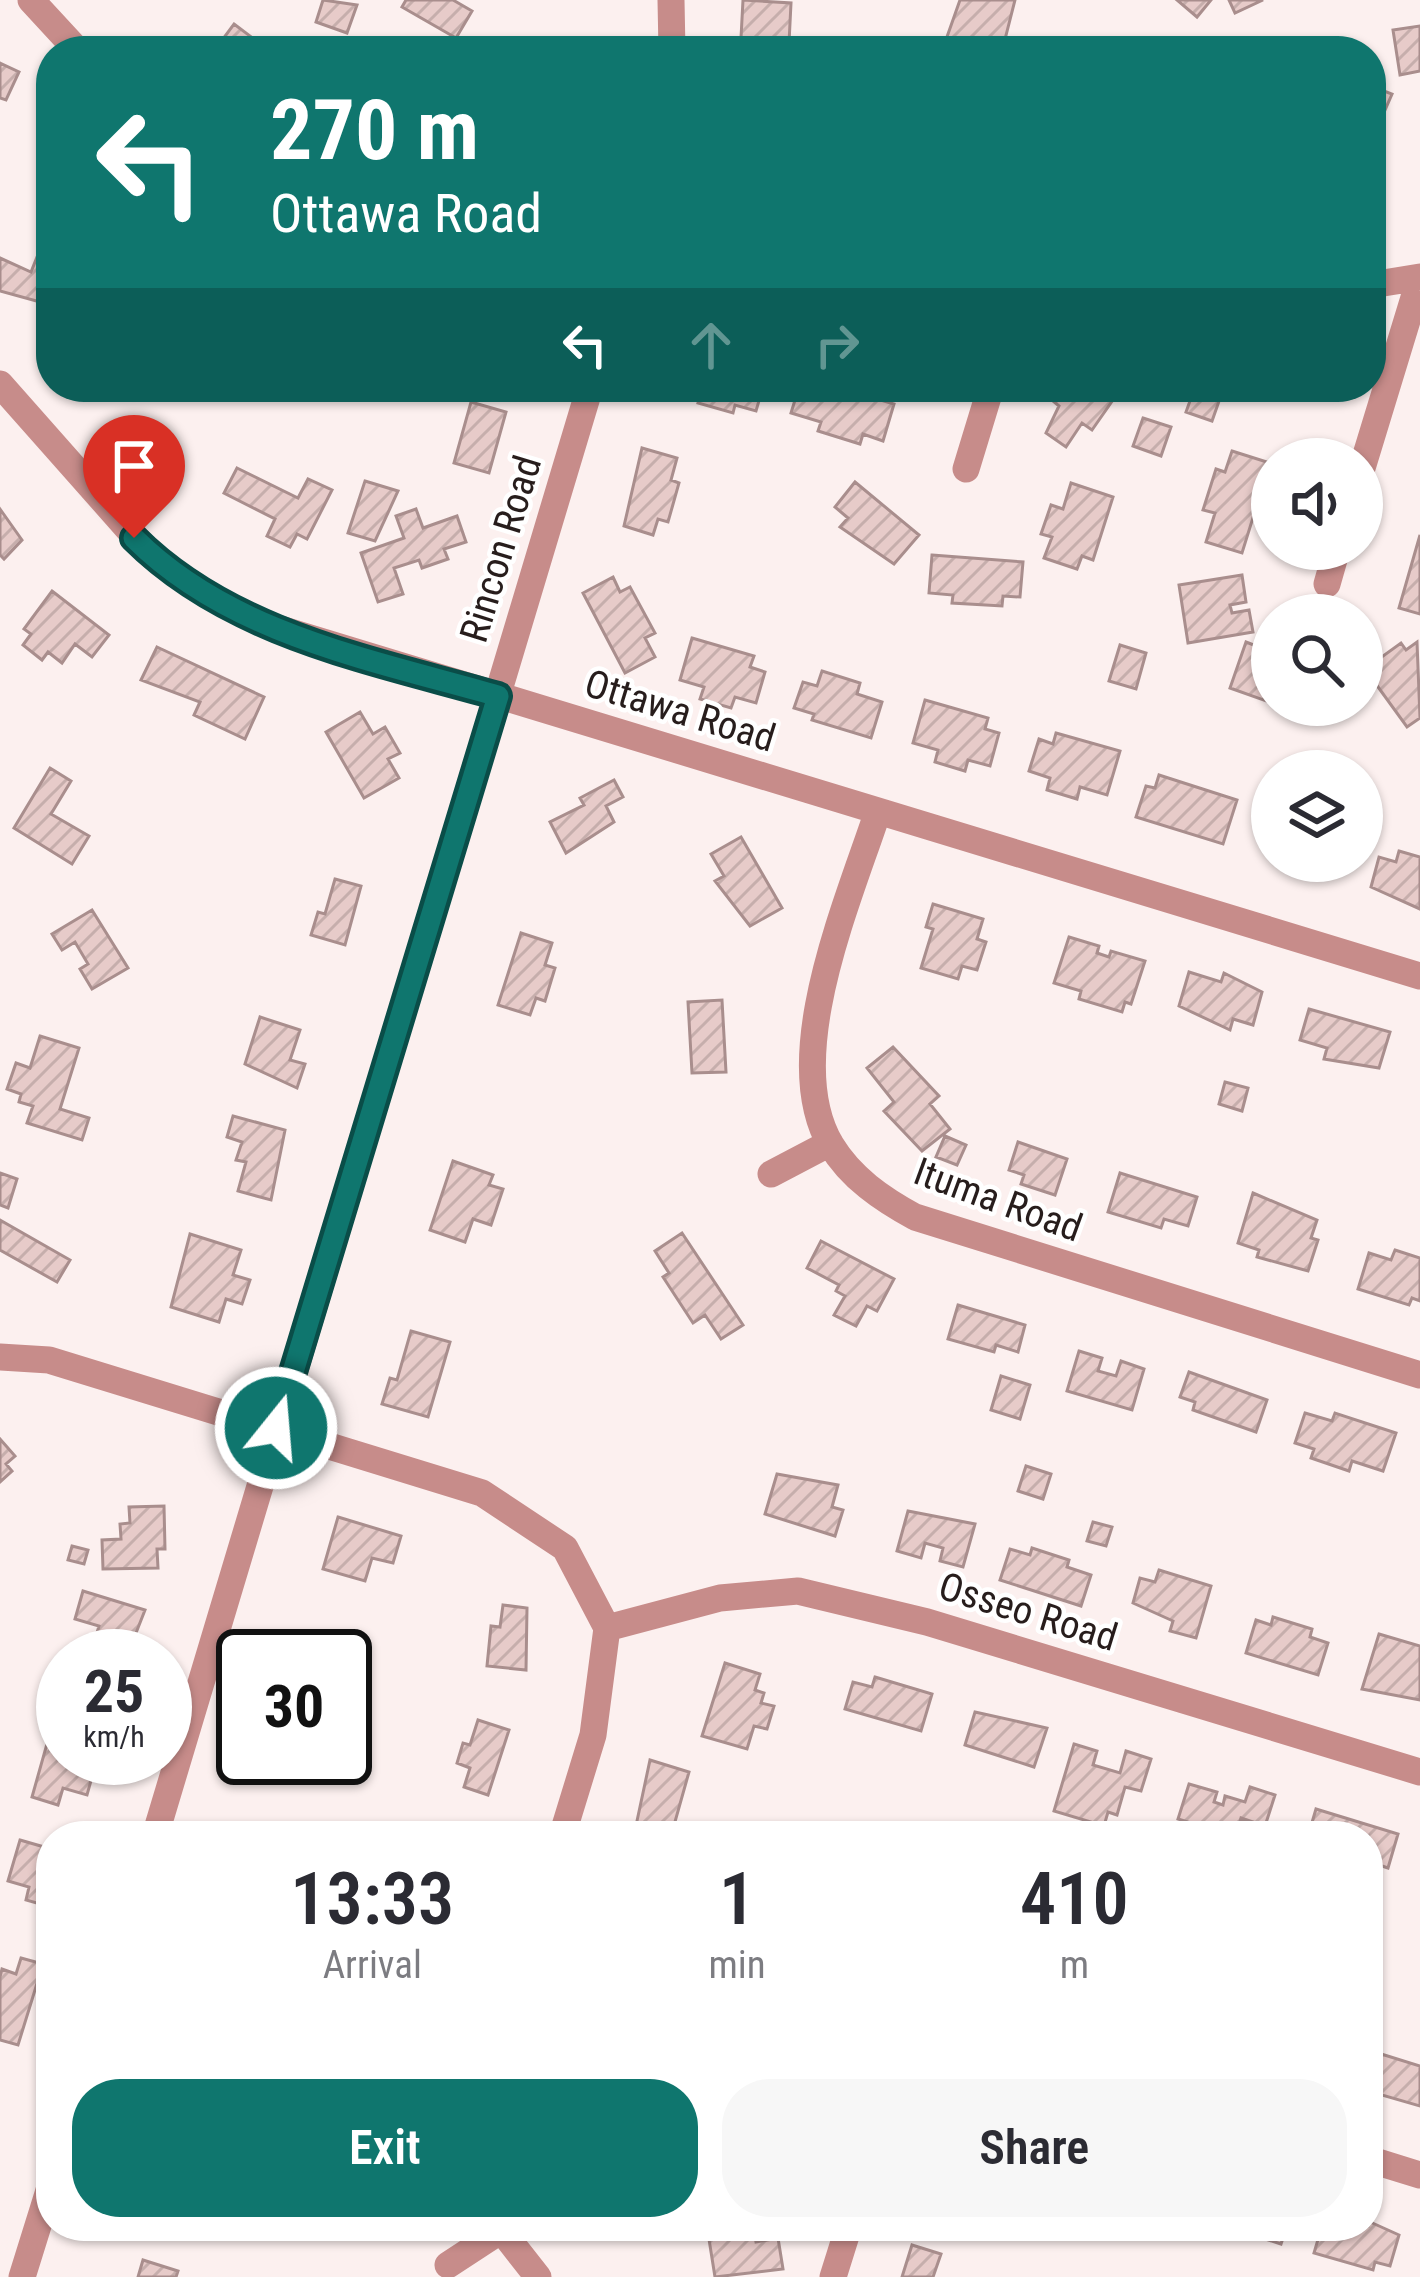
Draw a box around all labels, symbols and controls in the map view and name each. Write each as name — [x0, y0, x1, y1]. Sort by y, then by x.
text: 270 m — [270, 81, 479, 180]
icon: left — [72, 84, 228, 240]
text: Ottawa Road — [270, 182, 542, 245]
icon: left — [552, 312, 618, 378]
icon: ahead — [678, 312, 744, 378]
icon: right — [804, 312, 870, 378]
pin — [83, 415, 185, 538]
icon: arrive — [101, 433, 167, 499]
map controls — [1251, 438, 1383, 882]
button: sound — [1251, 438, 1383, 570]
street label: Rincon Road — [451, 450, 551, 648]
button: search — [1251, 594, 1383, 726]
street label: Ottawa Road — [579, 660, 781, 762]
button: layers — [1251, 750, 1383, 882]
street label: Ituma Road — [908, 1148, 1088, 1252]
position arrow — [213, 1365, 339, 1491]
street label: Osseo Road — [933, 1563, 1123, 1661]
speed limit sign: 30 — [216, 1629, 372, 1785]
text: 25 — [84, 1656, 144, 1727]
text: km/h — [83, 1719, 145, 1754]
text: 13:33 — [290, 1857, 454, 1942]
text: 1 — [719, 1857, 755, 1942]
text: 410 — [1020, 1857, 1129, 1942]
text: Arrival — [323, 1942, 422, 1988]
text: min — [709, 1942, 766, 1988]
text: m — [1060, 1942, 1089, 1988]
button: Exit — [72, 2079, 698, 2217]
button: Share — [722, 2079, 1347, 2217]

